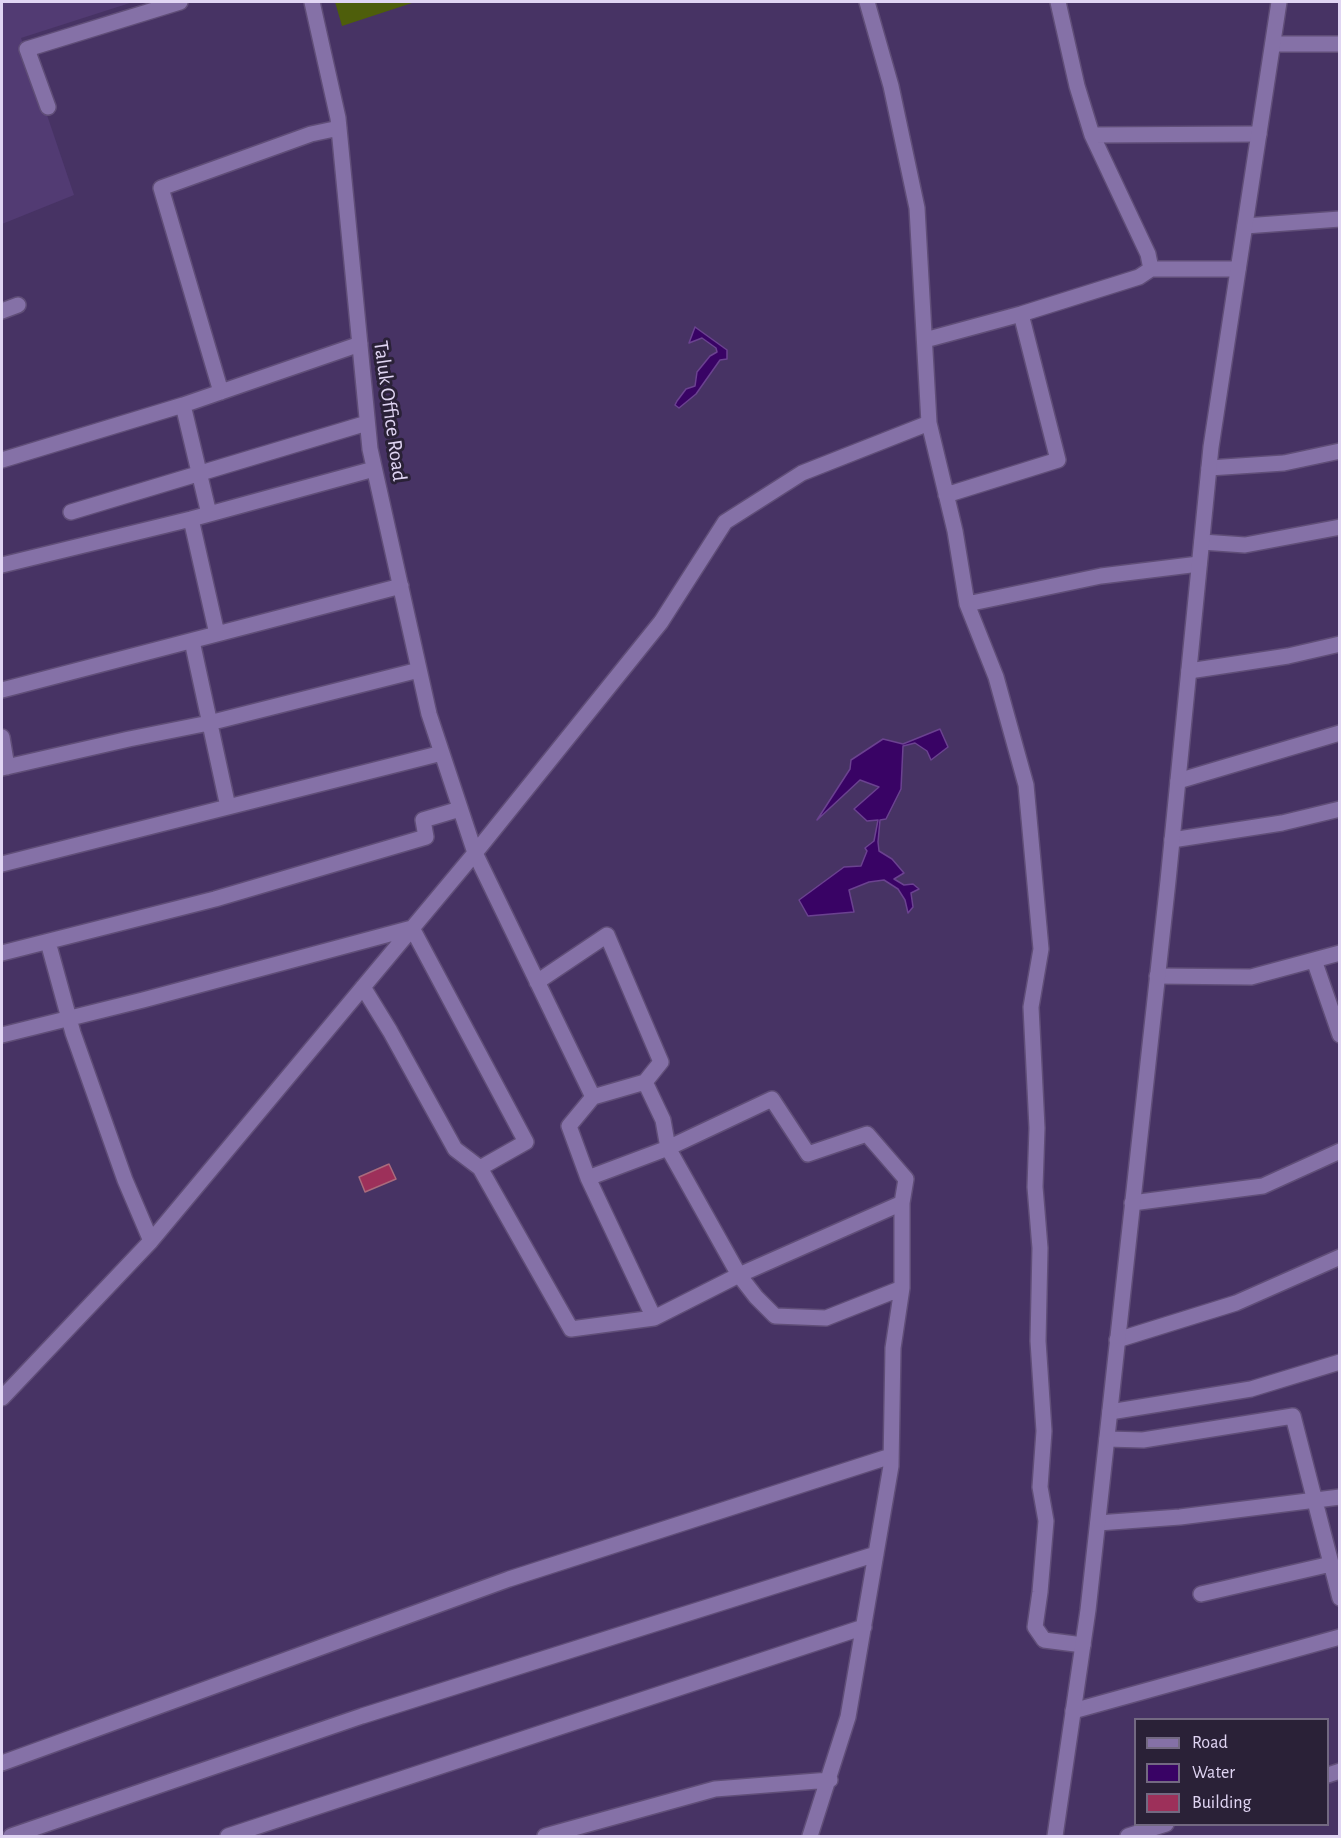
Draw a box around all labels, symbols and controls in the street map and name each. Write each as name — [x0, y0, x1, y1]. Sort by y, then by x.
street label: Taluk Office Road — [368, 339, 412, 483]
legend — [1134, 1718, 1329, 1826]
text: Road — [1192, 1734, 1228, 1752]
text: Water — [1192, 1764, 1235, 1782]
text: Building — [1192, 1794, 1251, 1812]

